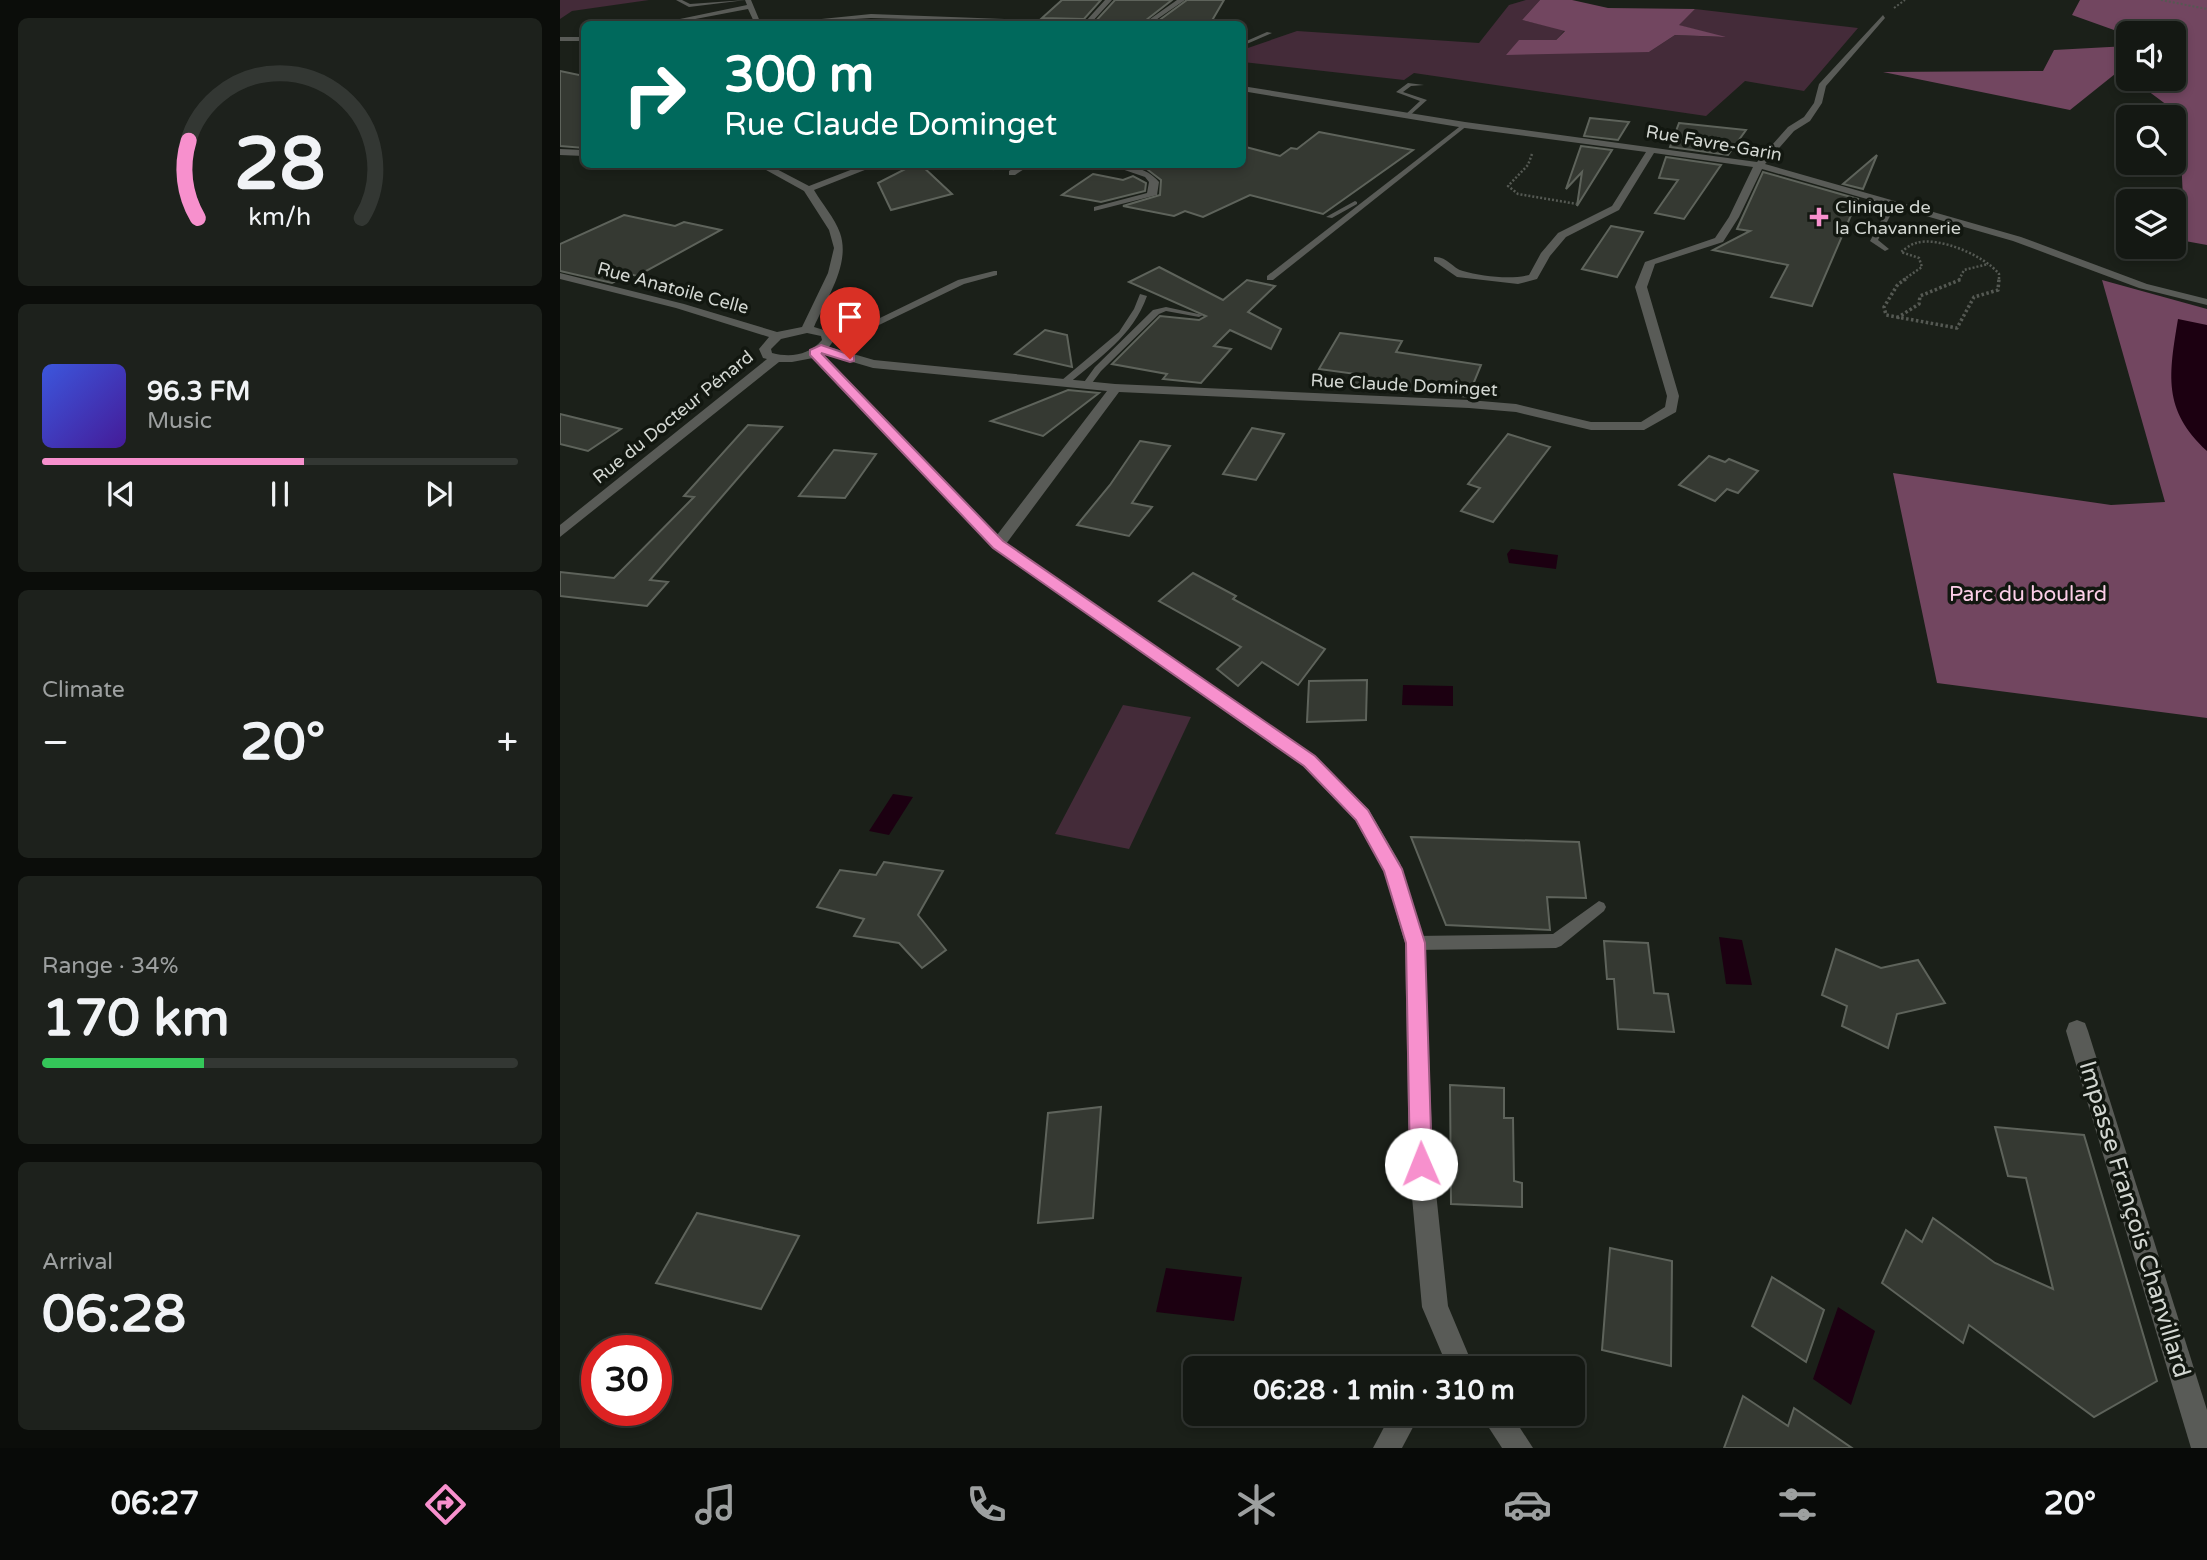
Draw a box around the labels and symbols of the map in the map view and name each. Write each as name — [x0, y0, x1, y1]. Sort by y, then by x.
street label: Rue Favre-Garin — [1644, 120, 1784, 166]
place label: Clinique de la Chavannerie — [1835, 196, 1961, 239]
marker: Clinique de la Chavannerie — [1809, 207, 1829, 227]
street label: Rue Anatoile Celle — [595, 257, 751, 319]
pin — [820, 287, 880, 359]
street label: Rue du Docteur Pénard — [588, 346, 758, 488]
street label: Rue Claude Dominget — [1310, 369, 1498, 401]
park label: Parc du boulard — [1949, 582, 2107, 607]
street label: Impasse François Chanvillard — [2072, 1057, 2197, 1381]
position arrow — [1384, 1127, 1458, 1201]
speed limit sign: 30 — [581, 1335, 672, 1426]

